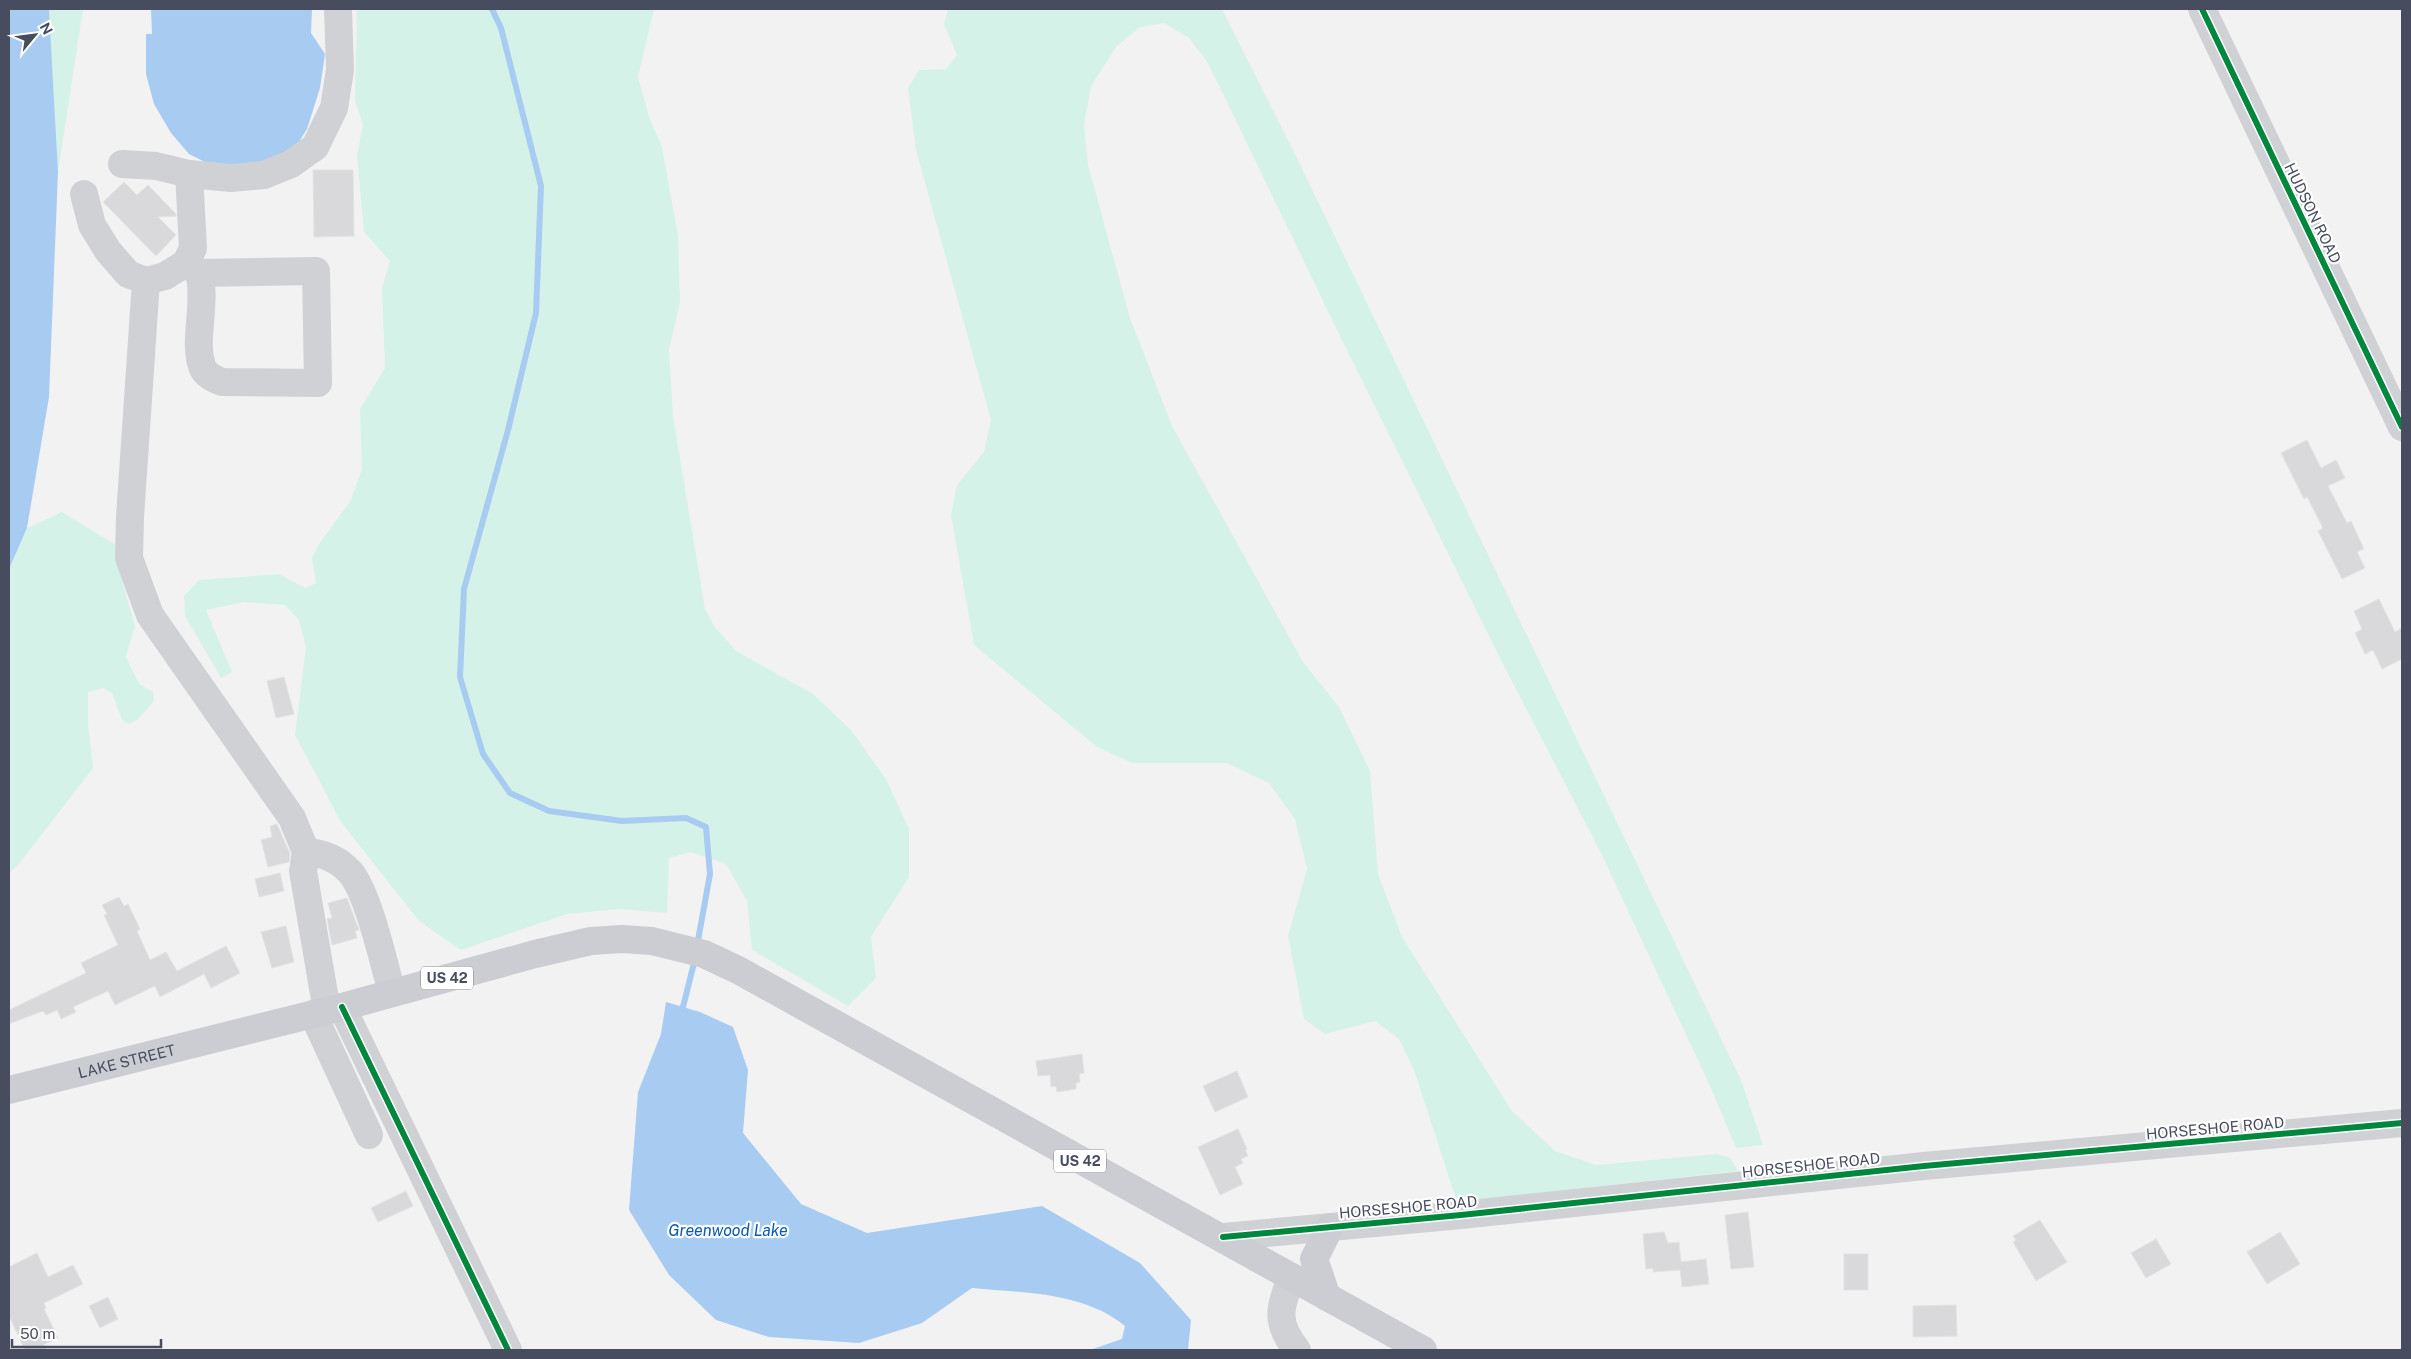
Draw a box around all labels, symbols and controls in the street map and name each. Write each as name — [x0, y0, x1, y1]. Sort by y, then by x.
north arrow — [10, 10, 60, 60]
text: N — [37, 20, 56, 37]
street label: HUDSON ROAD — [2281, 160, 2345, 266]
road number: US 42 — [421, 966, 473, 990]
street label: LAKE STREET — [76, 1040, 177, 1081]
street label: HORSESHOE ROAD — [2145, 1113, 2285, 1143]
street label: HORSESHOE ROAD — [1741, 1149, 1881, 1181]
road number: US 42 — [1054, 1150, 1106, 1172]
street label: HORSESHOE ROAD — [1338, 1192, 1478, 1222]
water label: Greenwood Lake — [668, 1221, 788, 1240]
scale bar — [12, 1316, 161, 1348]
text: 50 m — [20, 1325, 55, 1342]

